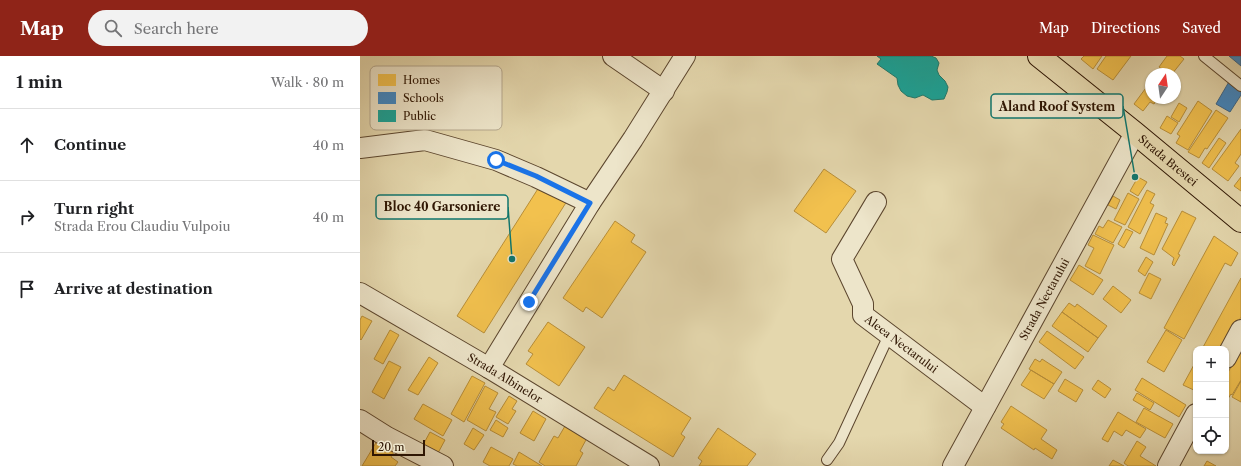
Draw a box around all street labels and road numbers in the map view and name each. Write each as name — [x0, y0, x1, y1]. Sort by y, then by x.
street label: Strada Brestei — [1136, 132, 1201, 189]
street label: Strada Nectarului — [1016, 255, 1073, 343]
street label: Aleea Nectarului — [861, 311, 941, 376]
street label: Strada Albinelor — [465, 350, 545, 406]

